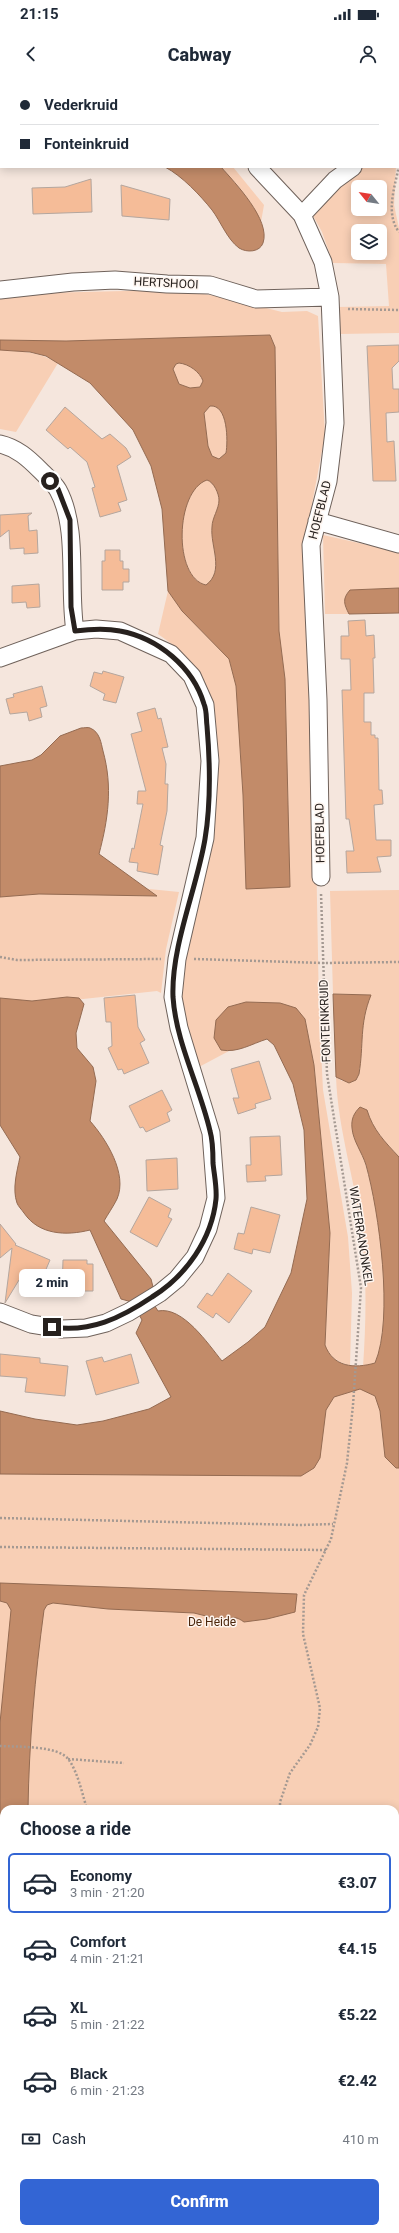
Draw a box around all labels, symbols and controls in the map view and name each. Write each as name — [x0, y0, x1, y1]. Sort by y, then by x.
text: 21:15 — [20, 5, 59, 23]
icon: back — [20, 43, 42, 65]
icon: person — [357, 43, 379, 65]
text: Cabway — [168, 44, 231, 65]
text: Vederkruid — [44, 96, 118, 114]
text: Fonteinkruid — [44, 135, 129, 153]
north arrow — [351, 180, 387, 216]
map controls — [351, 180, 387, 260]
button: layers — [351, 224, 387, 260]
street label: HERTSHOOI — [133, 274, 199, 292]
route start — [41, 472, 59, 490]
street label: HOEFBLAD — [306, 479, 334, 541]
street label: HOEFBLAD — [312, 803, 328, 863]
street label: FONTEINKRUID — [317, 979, 333, 1063]
street label: WATERRANONKEL — [346, 1185, 376, 1287]
callout: 2 min — [19, 1269, 85, 1297]
text: 2 min — [36, 1275, 68, 1290]
route end — [43, 1318, 61, 1336]
park label: De Heide — [188, 1615, 236, 1629]
text: Choose a ride — [20, 1818, 131, 1839]
icon: car — [22, 1865, 58, 1901]
text: Economy — [70, 1867, 132, 1885]
text: €3.07 — [338, 1874, 377, 1892]
text: 3 min · 21:20 — [70, 1885, 145, 1900]
icon: car — [22, 1931, 58, 1967]
text: Comfort — [70, 1933, 126, 1951]
text: €4.15 — [338, 1940, 377, 1958]
text: 4 min · 21:21 — [70, 1951, 145, 1966]
icon: car — [22, 1997, 58, 2033]
text: XL — [70, 1999, 88, 2017]
text: €5.22 — [338, 2006, 377, 2024]
text: 5 min · 21:22 — [70, 2017, 145, 2032]
icon: car — [22, 2063, 58, 2099]
text: Black — [70, 2065, 107, 2083]
text: €2.42 — [338, 2072, 377, 2090]
text: 6 min · 21:23 — [70, 2083, 145, 2098]
icon: cash — [20, 2128, 42, 2150]
text: Cash — [52, 2130, 86, 2148]
text: 410 m — [342, 2132, 379, 2147]
button: Confirm — [20, 2179, 379, 2225]

